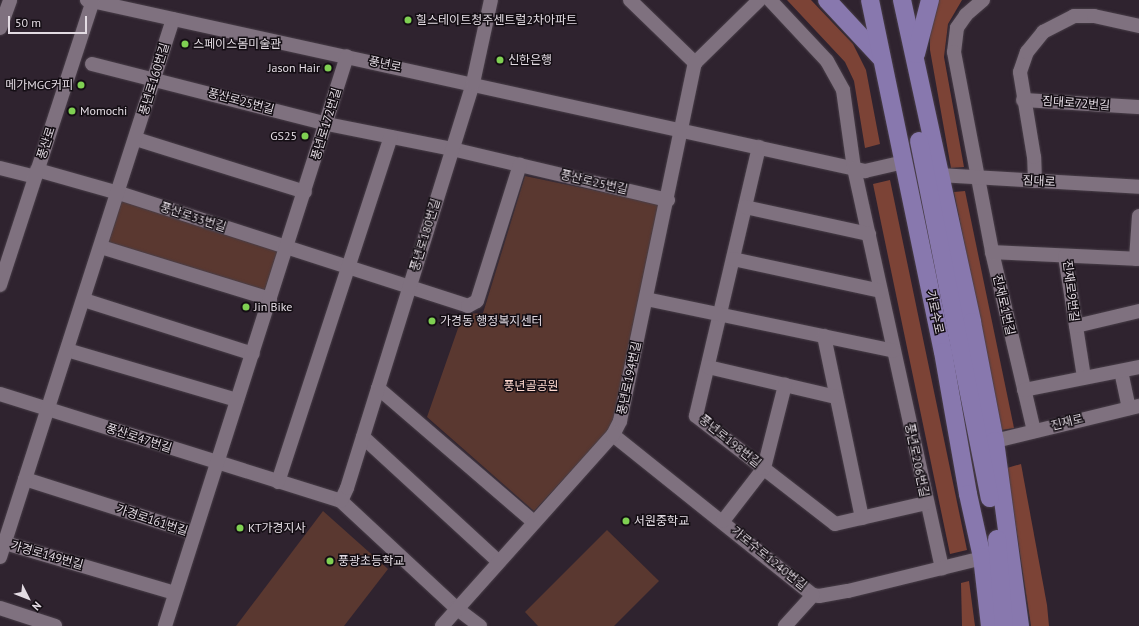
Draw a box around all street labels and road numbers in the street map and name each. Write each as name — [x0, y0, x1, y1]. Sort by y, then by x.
street label: 풍년로160번길 — [136, 41, 172, 117]
street label: 풍년로 — [367, 54, 403, 74]
street label: 풍산로25번길 — [206, 85, 276, 117]
street label: 풍년로172번길 — [308, 86, 344, 162]
street label: 짐대로72번길 — [1041, 93, 1111, 113]
street label: 풍산로 — [34, 125, 58, 161]
street label: 풍산로25번길 — [559, 167, 629, 197]
street label: 짐대로 — [1022, 173, 1056, 189]
street label: 풍년로180번길 — [407, 197, 443, 273]
street label: 풍산로33번길 — [158, 200, 228, 234]
street label: 진재로9번길 — [1060, 259, 1082, 323]
street label: 진재로1번길 — [990, 273, 1018, 337]
street label: 가로수로 — [923, 289, 947, 335]
street label: 풍년로194번길 — [614, 340, 644, 416]
street label: 진재로 — [1049, 411, 1085, 433]
street label: 풍년로198번길 — [696, 412, 764, 470]
street label: 풍산로47번길 — [104, 421, 174, 455]
street label: 풍년로206번길 — [902, 422, 932, 498]
street label: 가경로161번길 — [114, 502, 190, 538]
street label: 가로수로1240번길 — [729, 523, 809, 593]
street label: 가경로149번길 — [9, 538, 85, 572]

